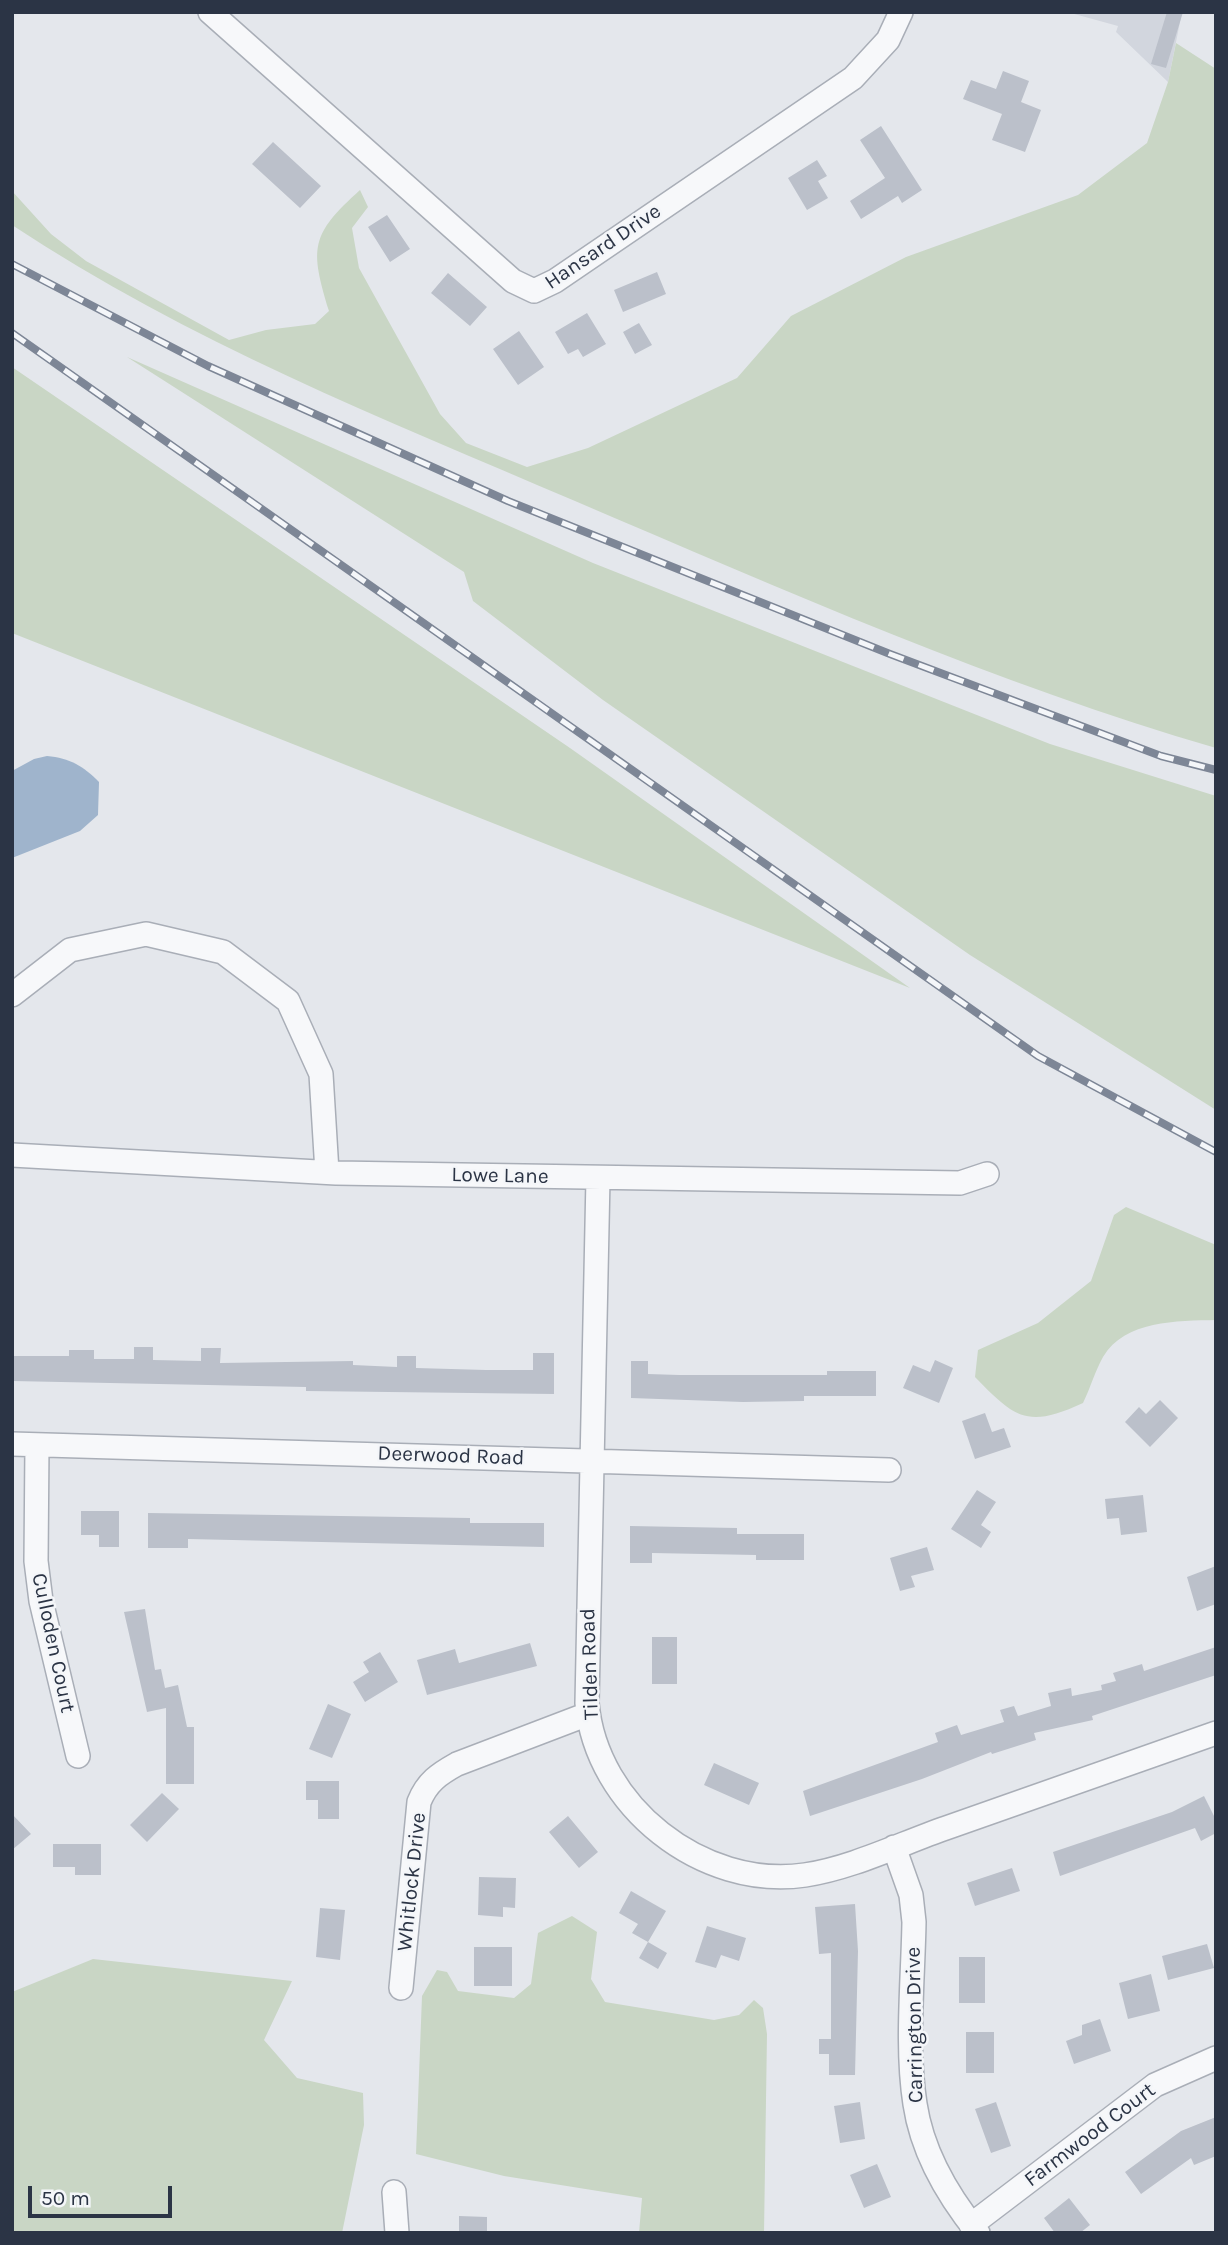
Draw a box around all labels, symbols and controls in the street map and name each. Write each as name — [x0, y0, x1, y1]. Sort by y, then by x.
street label: Hansard Drive — [540, 199, 666, 295]
street label: Lowe Lane — [451, 1163, 549, 1189]
street label: Deerwood Road — [377, 1441, 525, 1471]
street label: Culloden Court — [26, 1571, 80, 1715]
street label: Tilden Road — [575, 1608, 605, 1720]
street label: Whitlock Drive — [392, 1811, 432, 1953]
street label: Carrington Drive — [901, 1947, 929, 2103]
street label: Farmwood Court — [1020, 2078, 1160, 2192]
scale bar — [32, 2172, 175, 2216]
text: 50 m — [41, 2186, 90, 2210]

